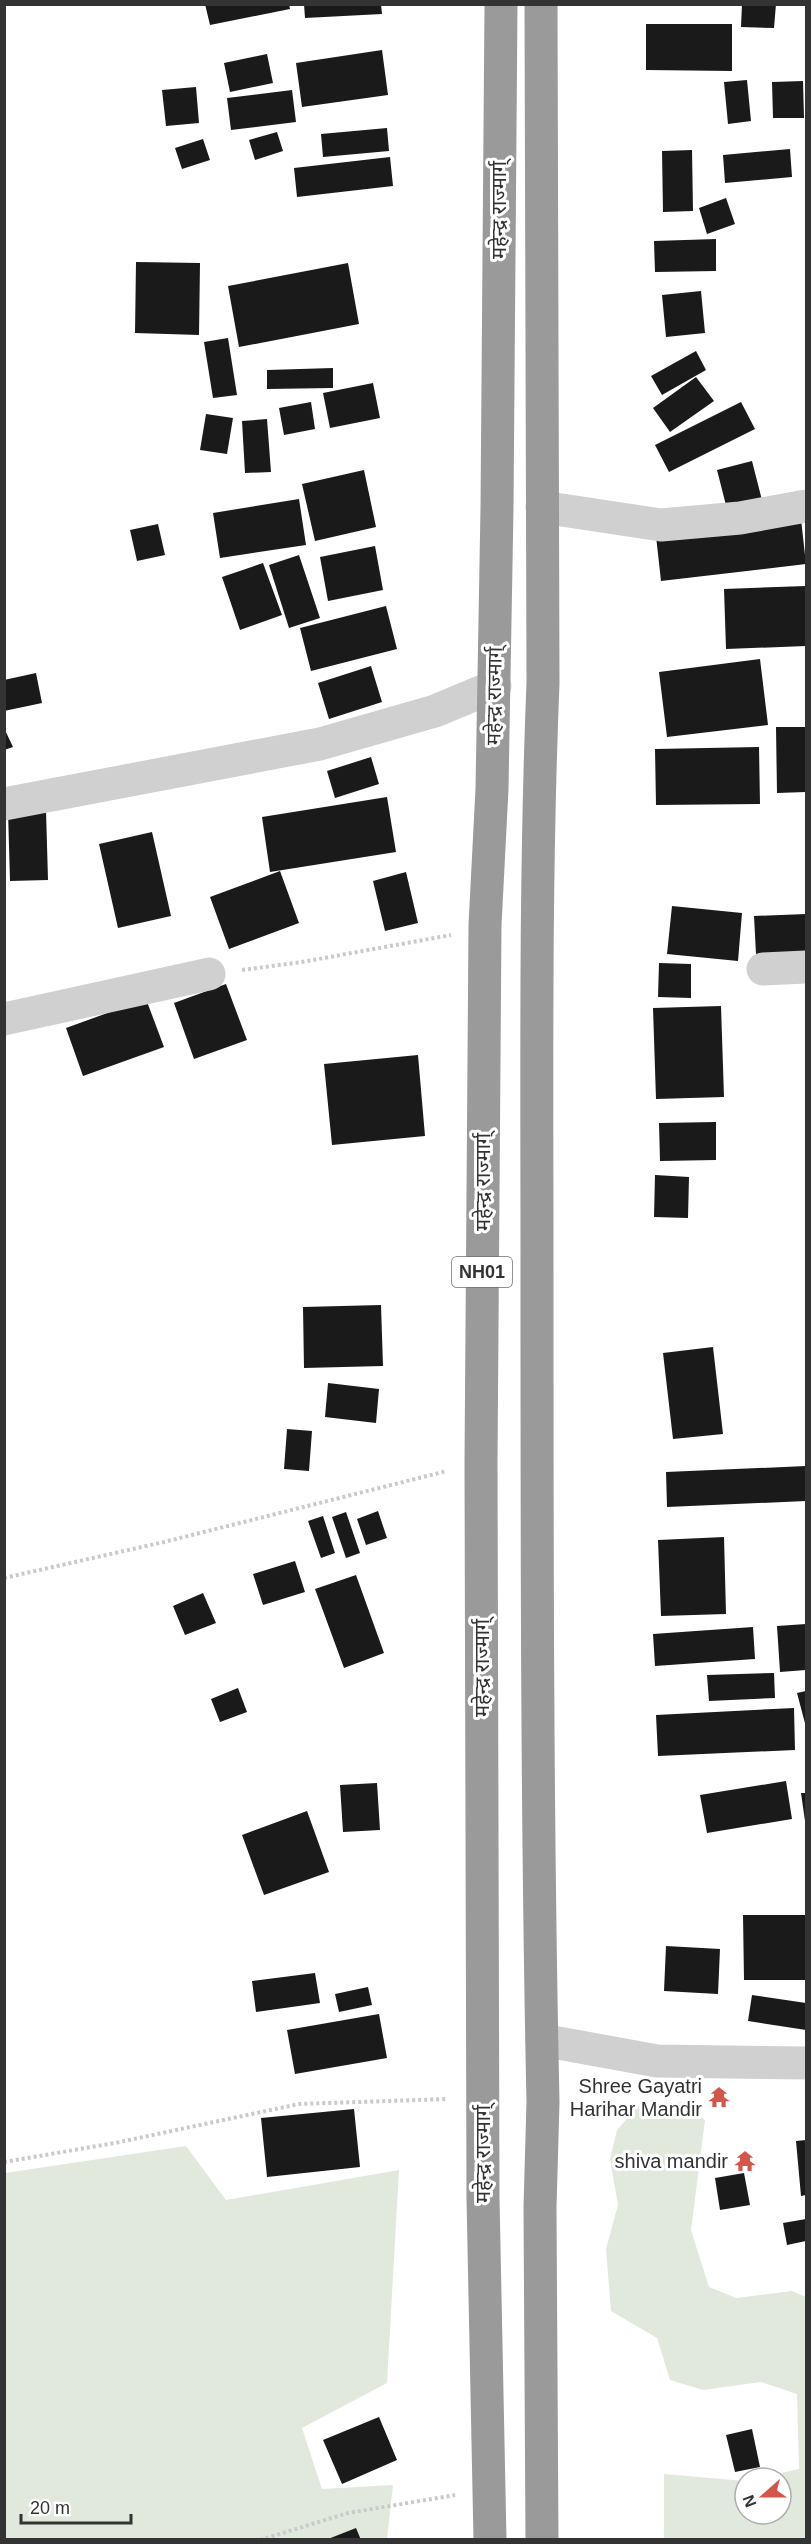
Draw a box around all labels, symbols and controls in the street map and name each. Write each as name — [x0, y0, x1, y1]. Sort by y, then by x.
street label: महेन्द्र राज्मार्ग् — [487, 158, 512, 259]
street label: महेन्द्र राज्मार्ग् — [481, 644, 508, 745]
street label: महेन्द्र राज्मार्ग् — [471, 1130, 496, 1231]
road number: NH01 — [452, 1257, 512, 1287]
street label: महेन्द्र राज्मार्ग् — [470, 1616, 495, 1717]
place label: Shree Gayatri Harihar Mandir — [570, 2075, 702, 2120]
temple icon: Shree Gayatri Harihar Mandir — [707, 2085, 731, 2109]
street label: महेन्द्र राज्मार्ग् — [471, 2102, 496, 2203]
temple icon: shiva mandir — [733, 2149, 757, 2173]
place label: shiva mandir — [615, 2150, 728, 2172]
north arrow — [733, 2466, 793, 2526]
scale bar — [21, 2487, 130, 2525]
text: N — [739, 2493, 759, 2510]
text: 20 m — [30, 2498, 70, 2518]

